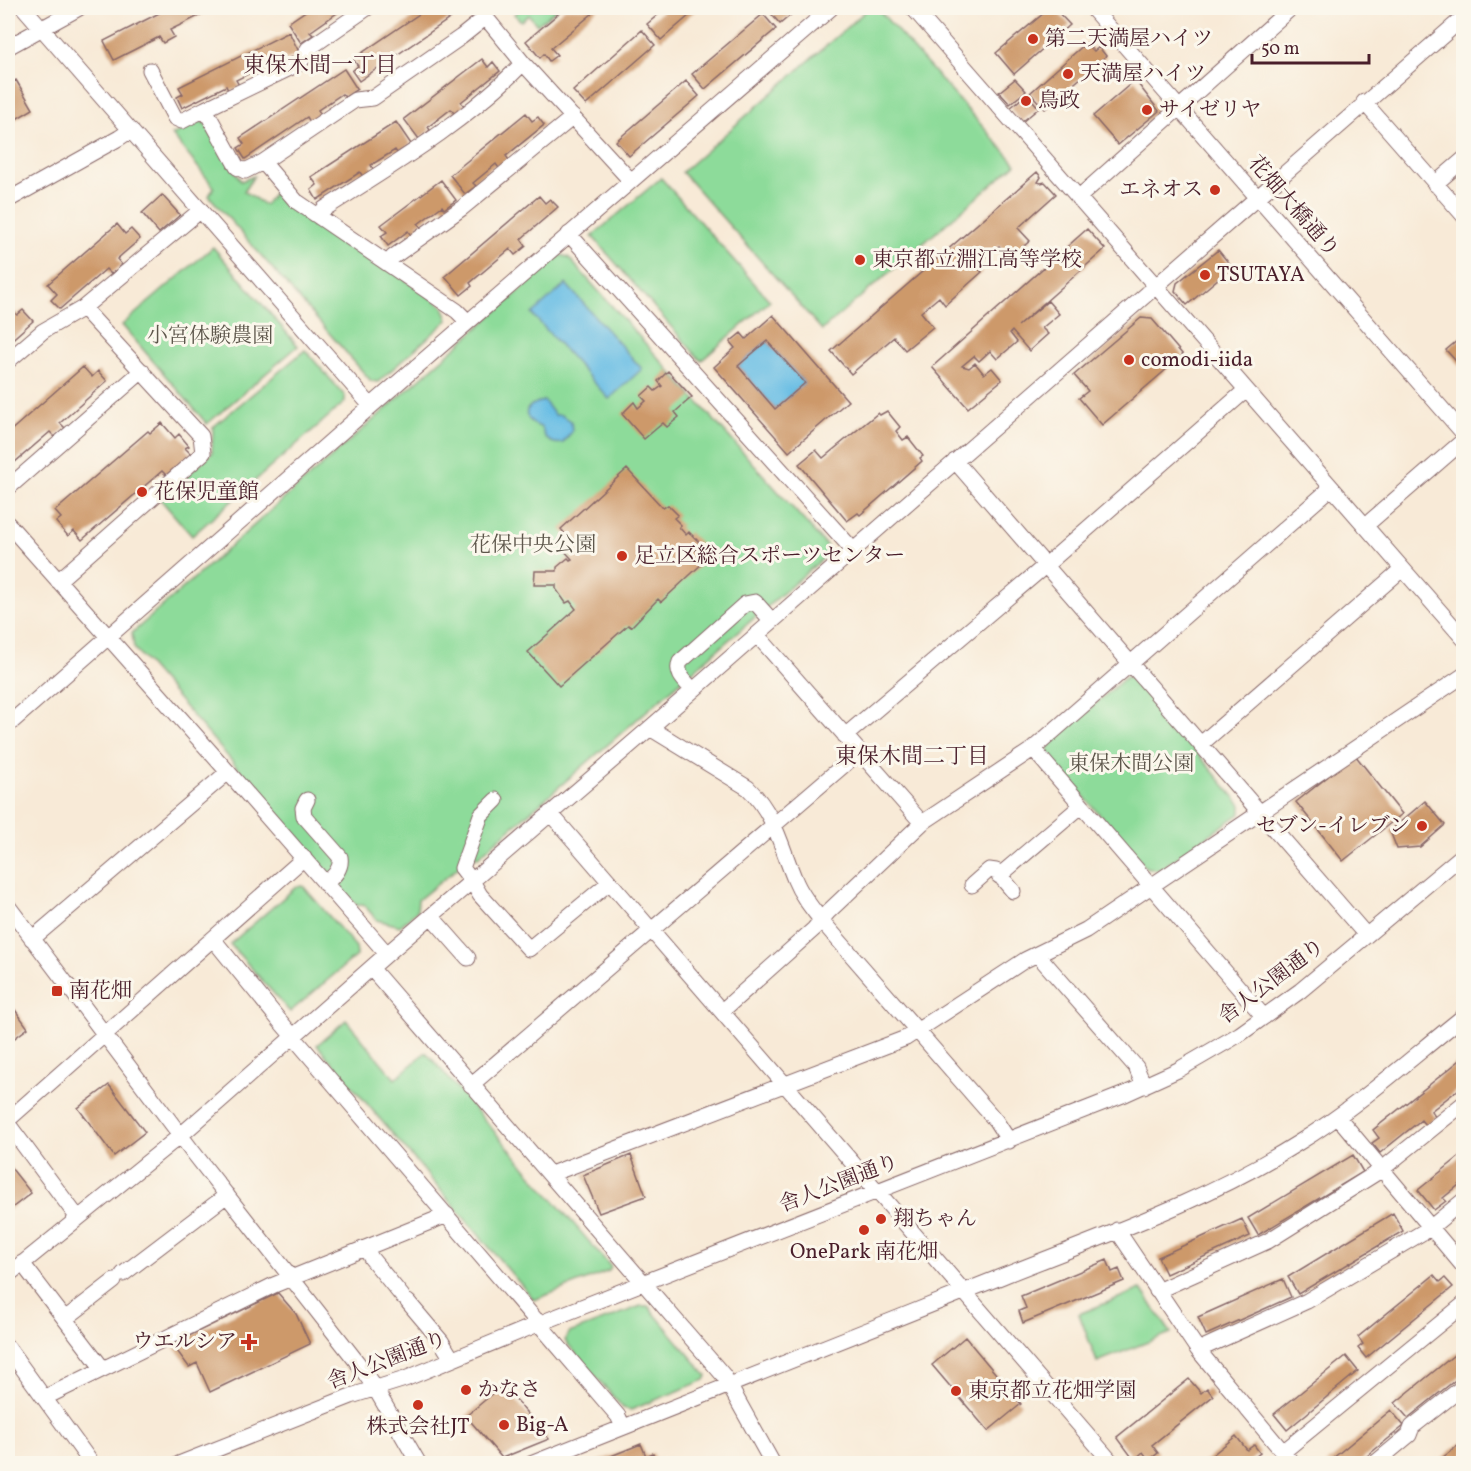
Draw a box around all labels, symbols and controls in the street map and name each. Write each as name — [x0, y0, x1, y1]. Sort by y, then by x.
place label: 第二天満屋ハイツ — [1045, 25, 1213, 54]
scale bar — [1252, 27, 1369, 65]
marker: 第二天満屋ハイツ — [1026, 32, 1040, 46]
text: 50 m — [1261, 37, 1300, 62]
district label: 東保木間一丁目 — [243, 51, 397, 82]
place label: 天満屋ハイツ — [1080, 60, 1206, 89]
marker: 天満屋ハイツ — [1061, 67, 1075, 81]
place label: 鳥政 — [1038, 87, 1080, 116]
marker: 鳥政 — [1019, 94, 1033, 108]
place label: サイゼリヤ — [1159, 96, 1261, 125]
marker: サイゼリヤ — [1140, 103, 1154, 117]
street label: 花畑大橋通り — [1241, 150, 1345, 264]
place label: エネオス — [1119, 176, 1203, 205]
marker: エネオス — [1208, 183, 1222, 197]
place label: 東京都立淵江高等学校 — [872, 246, 1082, 275]
marker: 東京都立淵江高等学校 — [853, 253, 867, 267]
place label: TSUTAYA — [1217, 261, 1305, 290]
marker: TSUTAYA — [1198, 268, 1212, 282]
park label: 小宮体験農園 — [147, 322, 273, 351]
place label: comodi-iida — [1141, 346, 1253, 375]
marker: comodi-iida — [1122, 353, 1136, 367]
place label: 花保児童館 — [154, 478, 259, 507]
marker: 花保児童館 — [135, 485, 149, 499]
park label: 花保中央公園 — [470, 531, 596, 560]
place label: 足立区総合スポーツセンター — [634, 542, 905, 571]
marker: 足立区総合スポーツセンター — [615, 549, 629, 563]
district label: 東保木間二丁目 — [835, 742, 989, 773]
park label: 東保木間公園 — [1068, 750, 1194, 779]
place label: セブン-イレブン — [1256, 812, 1410, 841]
marker: セブン-イレブン — [1415, 819, 1429, 833]
street label: 舎人公園通り — [1213, 933, 1331, 1031]
place label: 南花畑 — [69, 977, 132, 1006]
marker: 南花畑 — [50, 984, 64, 998]
street label: 舎人公園通り — [775, 1148, 903, 1220]
place label: 翔ちゃん — [893, 1205, 977, 1234]
marker: 翔ちゃん — [874, 1212, 888, 1226]
marker: OnePark 南花畑 — [857, 1223, 871, 1237]
place label: OnePark 南花畑 — [790, 1238, 938, 1267]
street label: 舎人公園通り — [323, 1325, 451, 1397]
place label: ウエルシア — [133, 1328, 237, 1357]
marker: ウエルシア — [242, 1335, 256, 1349]
place label: かなさ — [478, 1376, 541, 1405]
place label: 東京都立花畑学園 — [968, 1377, 1136, 1406]
marker: かなさ — [459, 1383, 473, 1397]
marker: 東京都立花畑学園 — [949, 1384, 963, 1398]
marker: 株式会社JT — [411, 1398, 425, 1412]
place label: Big-A — [516, 1411, 569, 1440]
place label: 株式会社JT — [366, 1413, 470, 1442]
marker: Big-A — [497, 1418, 511, 1432]

